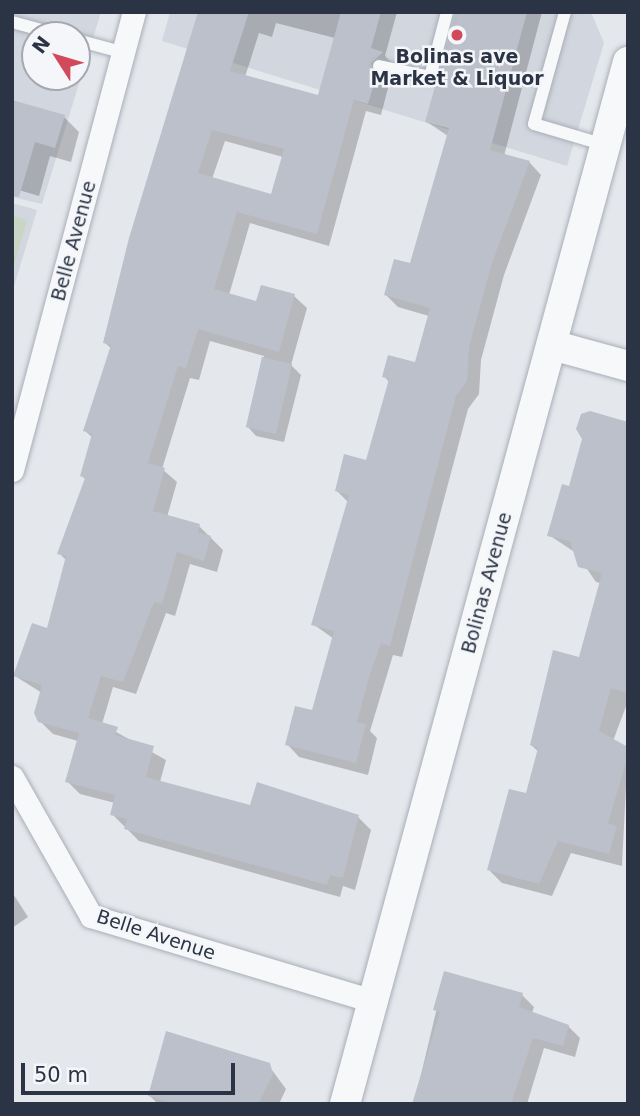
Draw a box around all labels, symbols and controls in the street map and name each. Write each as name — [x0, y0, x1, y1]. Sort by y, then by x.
north arrow — [21, 21, 91, 91]
marker: Bolinas ave Market & Liquor — [449, 27, 465, 43]
text: N — [27, 32, 54, 58]
place label: Bolinas ave Market & Liquor — [370, 46, 544, 90]
street label: Belle Avenue — [47, 178, 101, 304]
street label: Bolinas Avenue — [457, 510, 517, 656]
street label: Belle Avenue — [94, 905, 218, 965]
scale bar — [24, 1050, 238, 1094]
text: 50 m — [34, 1063, 88, 1087]

